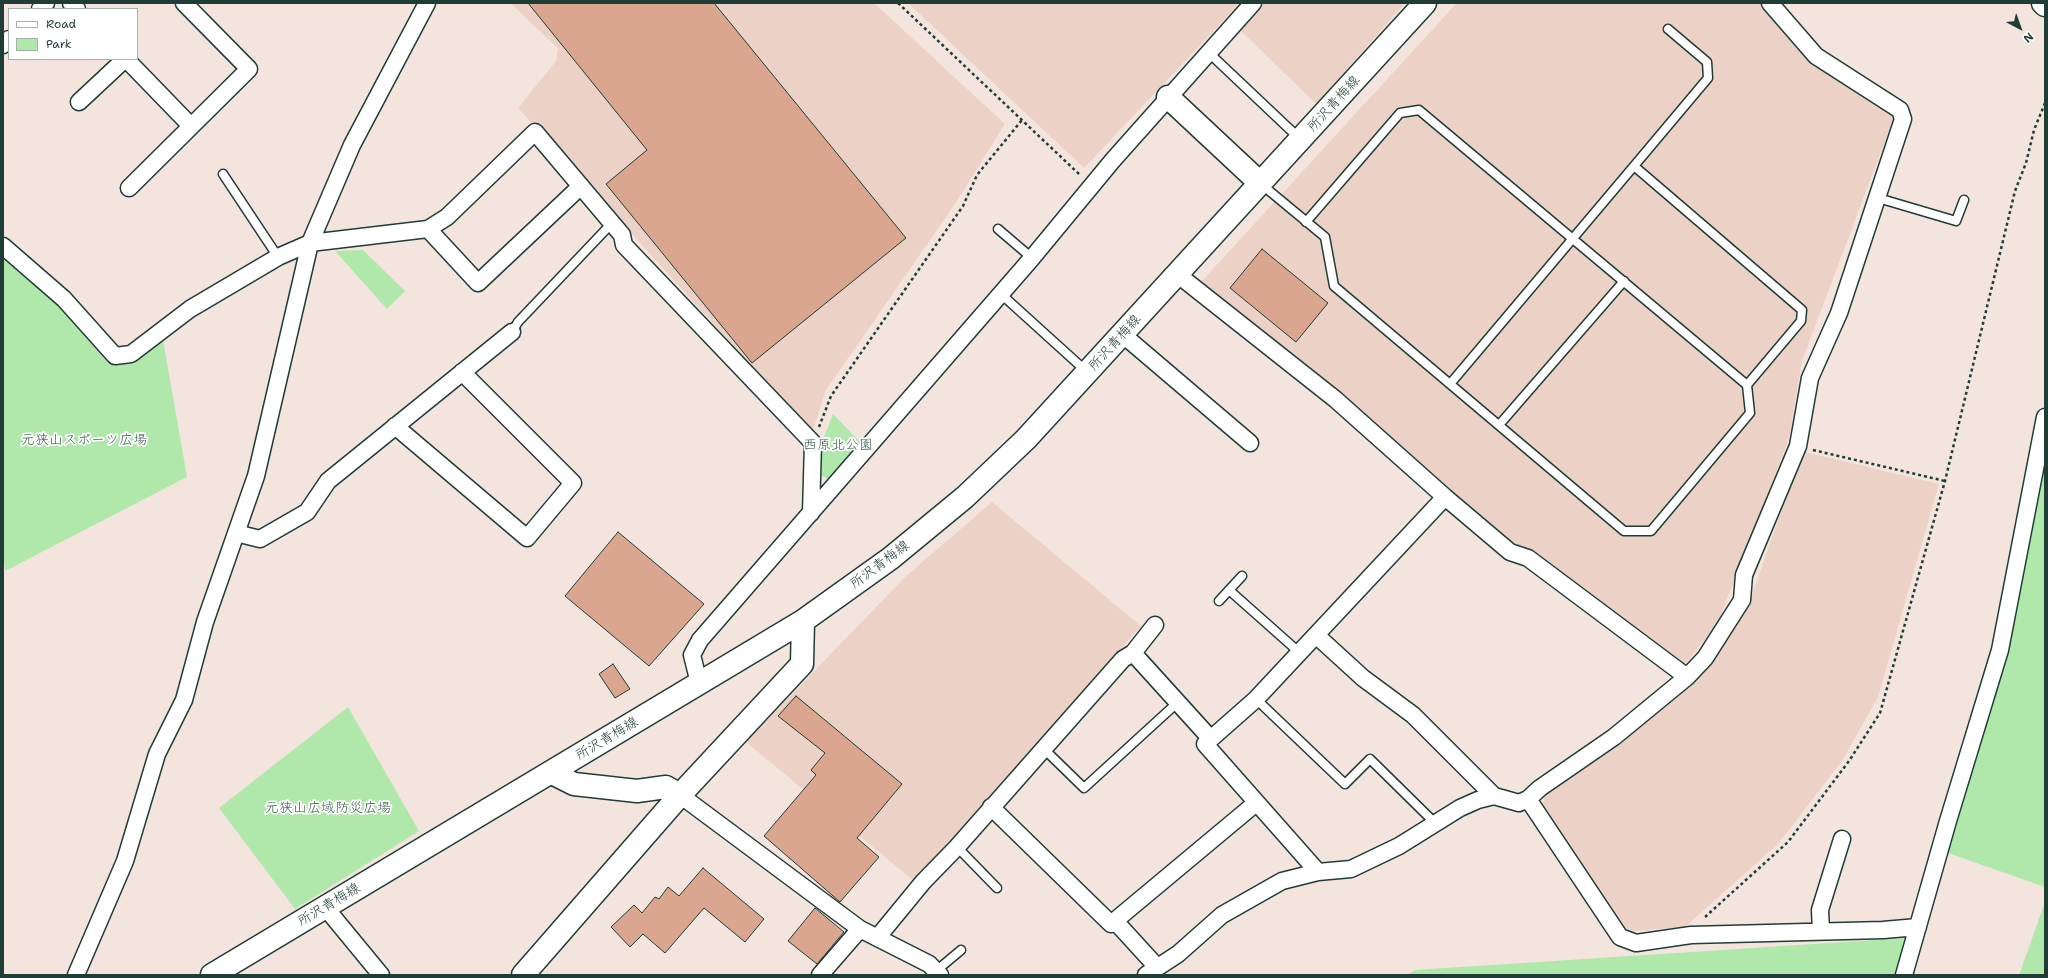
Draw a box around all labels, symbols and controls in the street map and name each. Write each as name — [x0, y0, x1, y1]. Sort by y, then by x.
legend — [8, 8, 138, 60]
north arrow — [2000, 8, 2040, 48]
text: Road — [46, 16, 76, 32]
text: N — [2020, 29, 2036, 46]
text: Park — [46, 36, 72, 52]
street label: 所沢青梅線 — [1304, 72, 1364, 136]
street label: 所沢青梅線 — [1085, 311, 1145, 375]
park label: 元狭山スポーツ広場 — [21, 432, 147, 448]
park label: 西原北公園 — [803, 437, 873, 453]
street label: 所沢青梅線 — [847, 537, 913, 593]
street label: 所沢青梅線 — [573, 714, 641, 764]
park label: 元狭山広域防災広場 — [265, 800, 391, 816]
street label: 所沢青梅線 — [295, 880, 363, 930]

